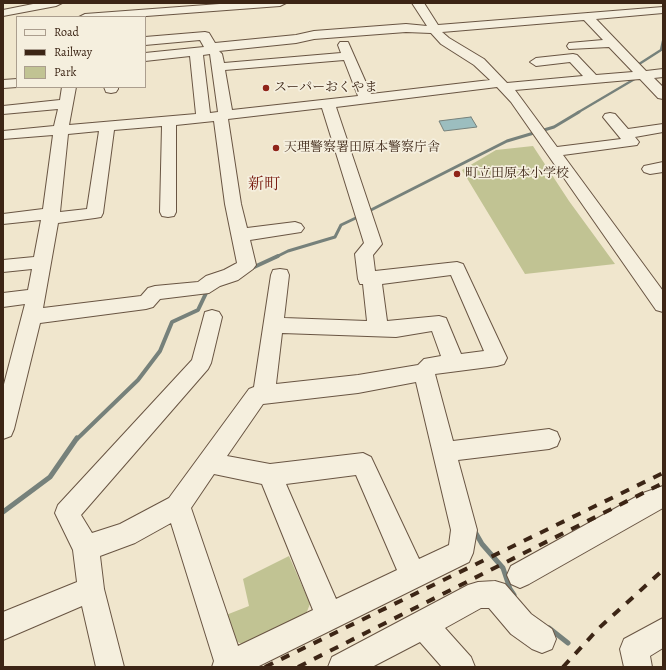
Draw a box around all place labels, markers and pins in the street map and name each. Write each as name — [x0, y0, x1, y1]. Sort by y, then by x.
place label: スーパーおくやま — [274, 80, 377, 96]
marker: スーパーおくやま — [261, 83, 271, 93]
place label: 天理警察署田原本警察庁舎 — [284, 140, 440, 156]
marker: 天理警察署田原本警察庁舎 — [271, 143, 281, 153]
place label: 町立田原本小学校 — [465, 166, 569, 182]
marker: 町立田原本小学校 — [452, 169, 462, 179]

